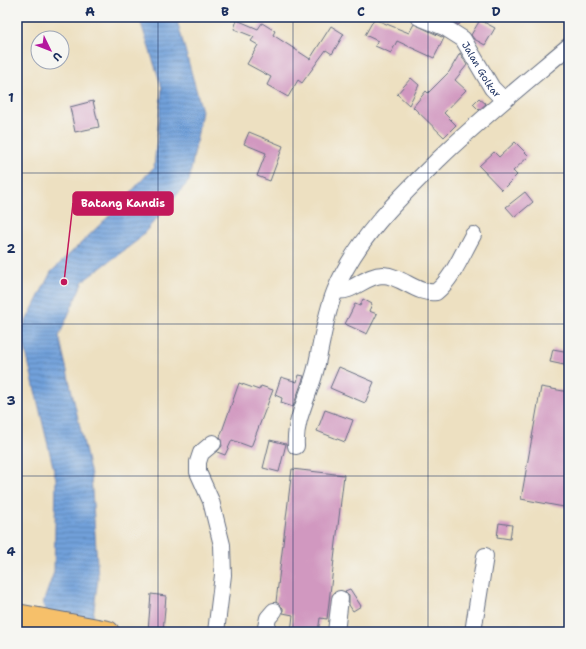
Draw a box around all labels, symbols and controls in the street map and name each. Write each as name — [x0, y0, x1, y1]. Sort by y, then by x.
text: A — [85, 3, 95, 20]
text: B — [221, 3, 229, 20]
text: C — [357, 3, 365, 20]
text: D — [491, 3, 501, 20]
north arrow — [30, 30, 70, 70]
street label: Jalan Golkar — [459, 39, 504, 100]
text: U — [49, 49, 65, 64]
text: 1 — [8, 89, 14, 106]
callout: Batang Kandis — [73, 192, 173, 215]
text: Batang Kandis — [81, 196, 165, 211]
text: 2 — [6, 240, 16, 257]
text: 3 — [6, 392, 16, 409]
text: 4 — [6, 543, 16, 560]

